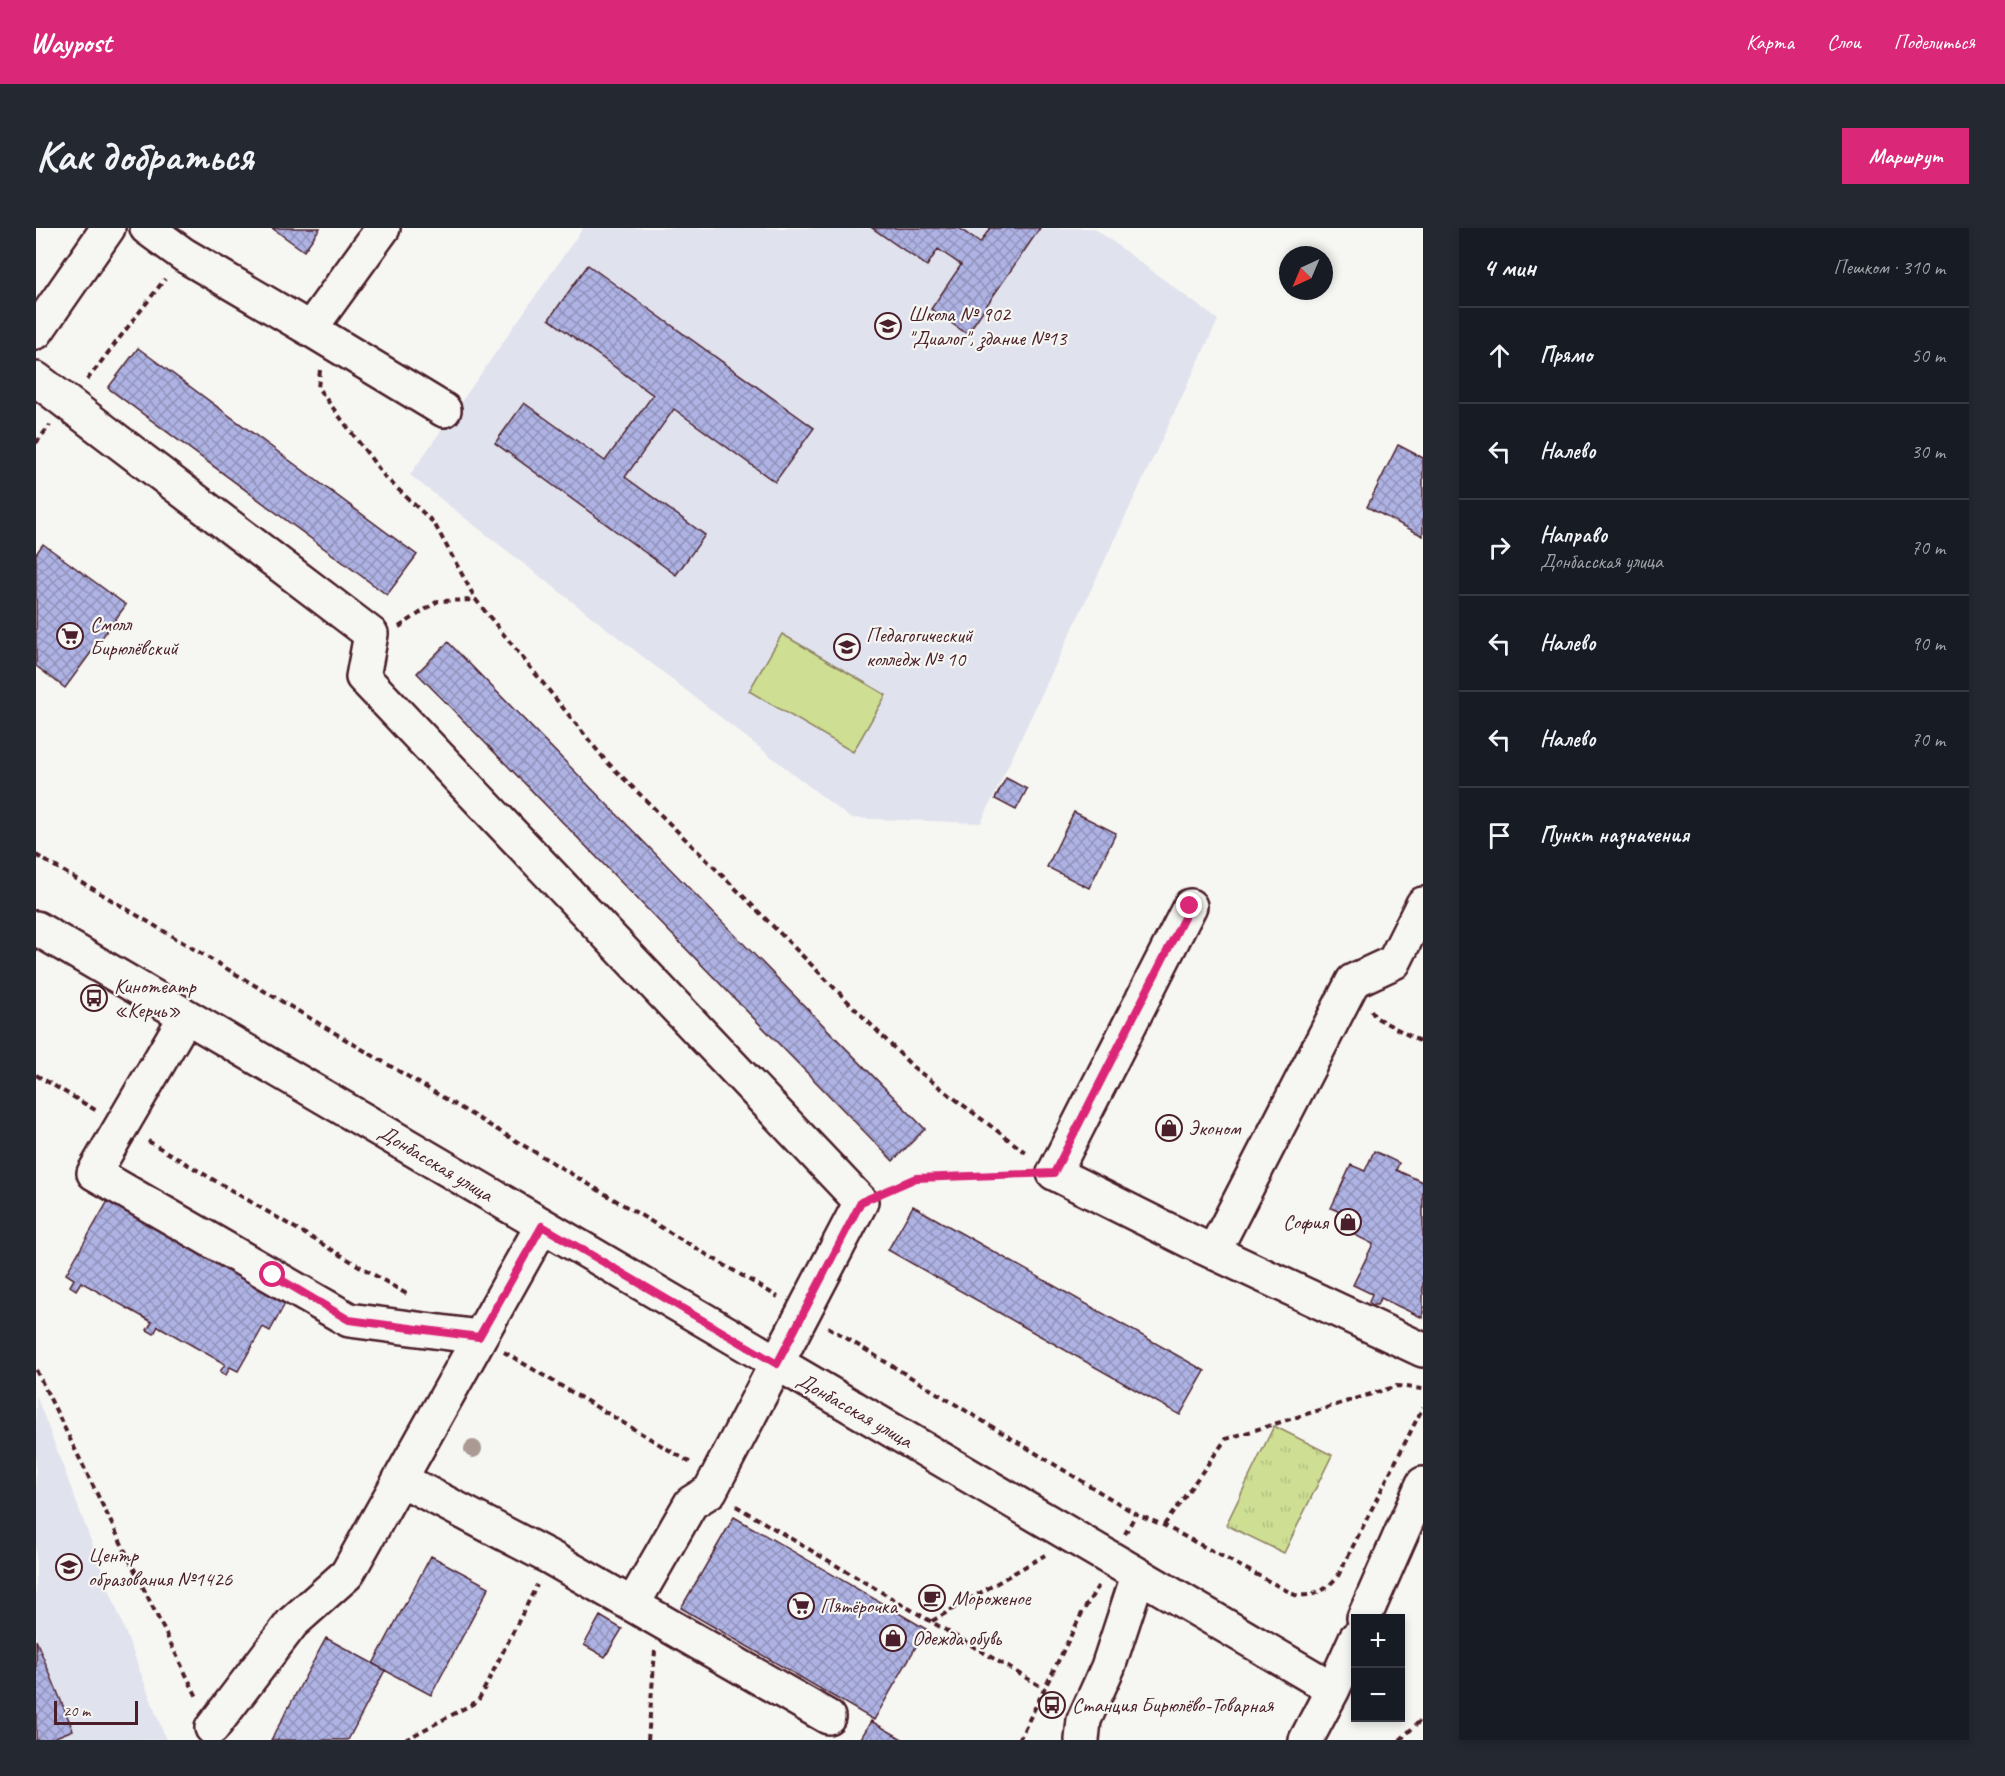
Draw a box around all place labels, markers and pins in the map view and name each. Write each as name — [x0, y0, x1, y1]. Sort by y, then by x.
place label: Школа № 902 "Диалог", здание №13 — [908, 301, 1068, 352]
school or university icon: Школа № 902 "Диалог", здание №13 — [873, 311, 903, 341]
place label: Смолл Бирюлёвский — [90, 611, 179, 661]
supermarket icon: Смолл Бирюлёвский — [55, 621, 85, 651]
place label: Педагогический колледж № 10 — [866, 622, 974, 672]
school or university icon: Педагогический колледж № 10 — [832, 632, 862, 662]
place label: Кинотеатр «Керчь» — [114, 973, 197, 1023]
bus stop icon: Кинотеатр «Керчь» — [79, 983, 109, 1013]
shop icon: Эконом — [1154, 1113, 1184, 1143]
place label: Эконом — [1188, 1115, 1242, 1141]
shop icon: София — [1333, 1207, 1363, 1237]
place label: София — [1283, 1209, 1330, 1235]
place label: Центр образования №1426 — [88, 1542, 233, 1592]
school or university icon: Центр образования №1426 — [54, 1552, 84, 1582]
cafe icon: Мороженое — [917, 1583, 947, 1613]
place label: Мороженое — [952, 1585, 1032, 1611]
supermarket icon: Пятёрочка — [786, 1591, 816, 1621]
place label: Пятёрочка — [820, 1593, 899, 1619]
shop icon: Одежда обувь — [878, 1623, 908, 1653]
place label: Одежда обувь — [912, 1625, 1002, 1651]
bus stop icon: Станция Бирюлёво-Товарная — [1037, 1690, 1067, 1720]
place label: Станция Бирюлёво-Товарная — [1072, 1692, 1275, 1718]

